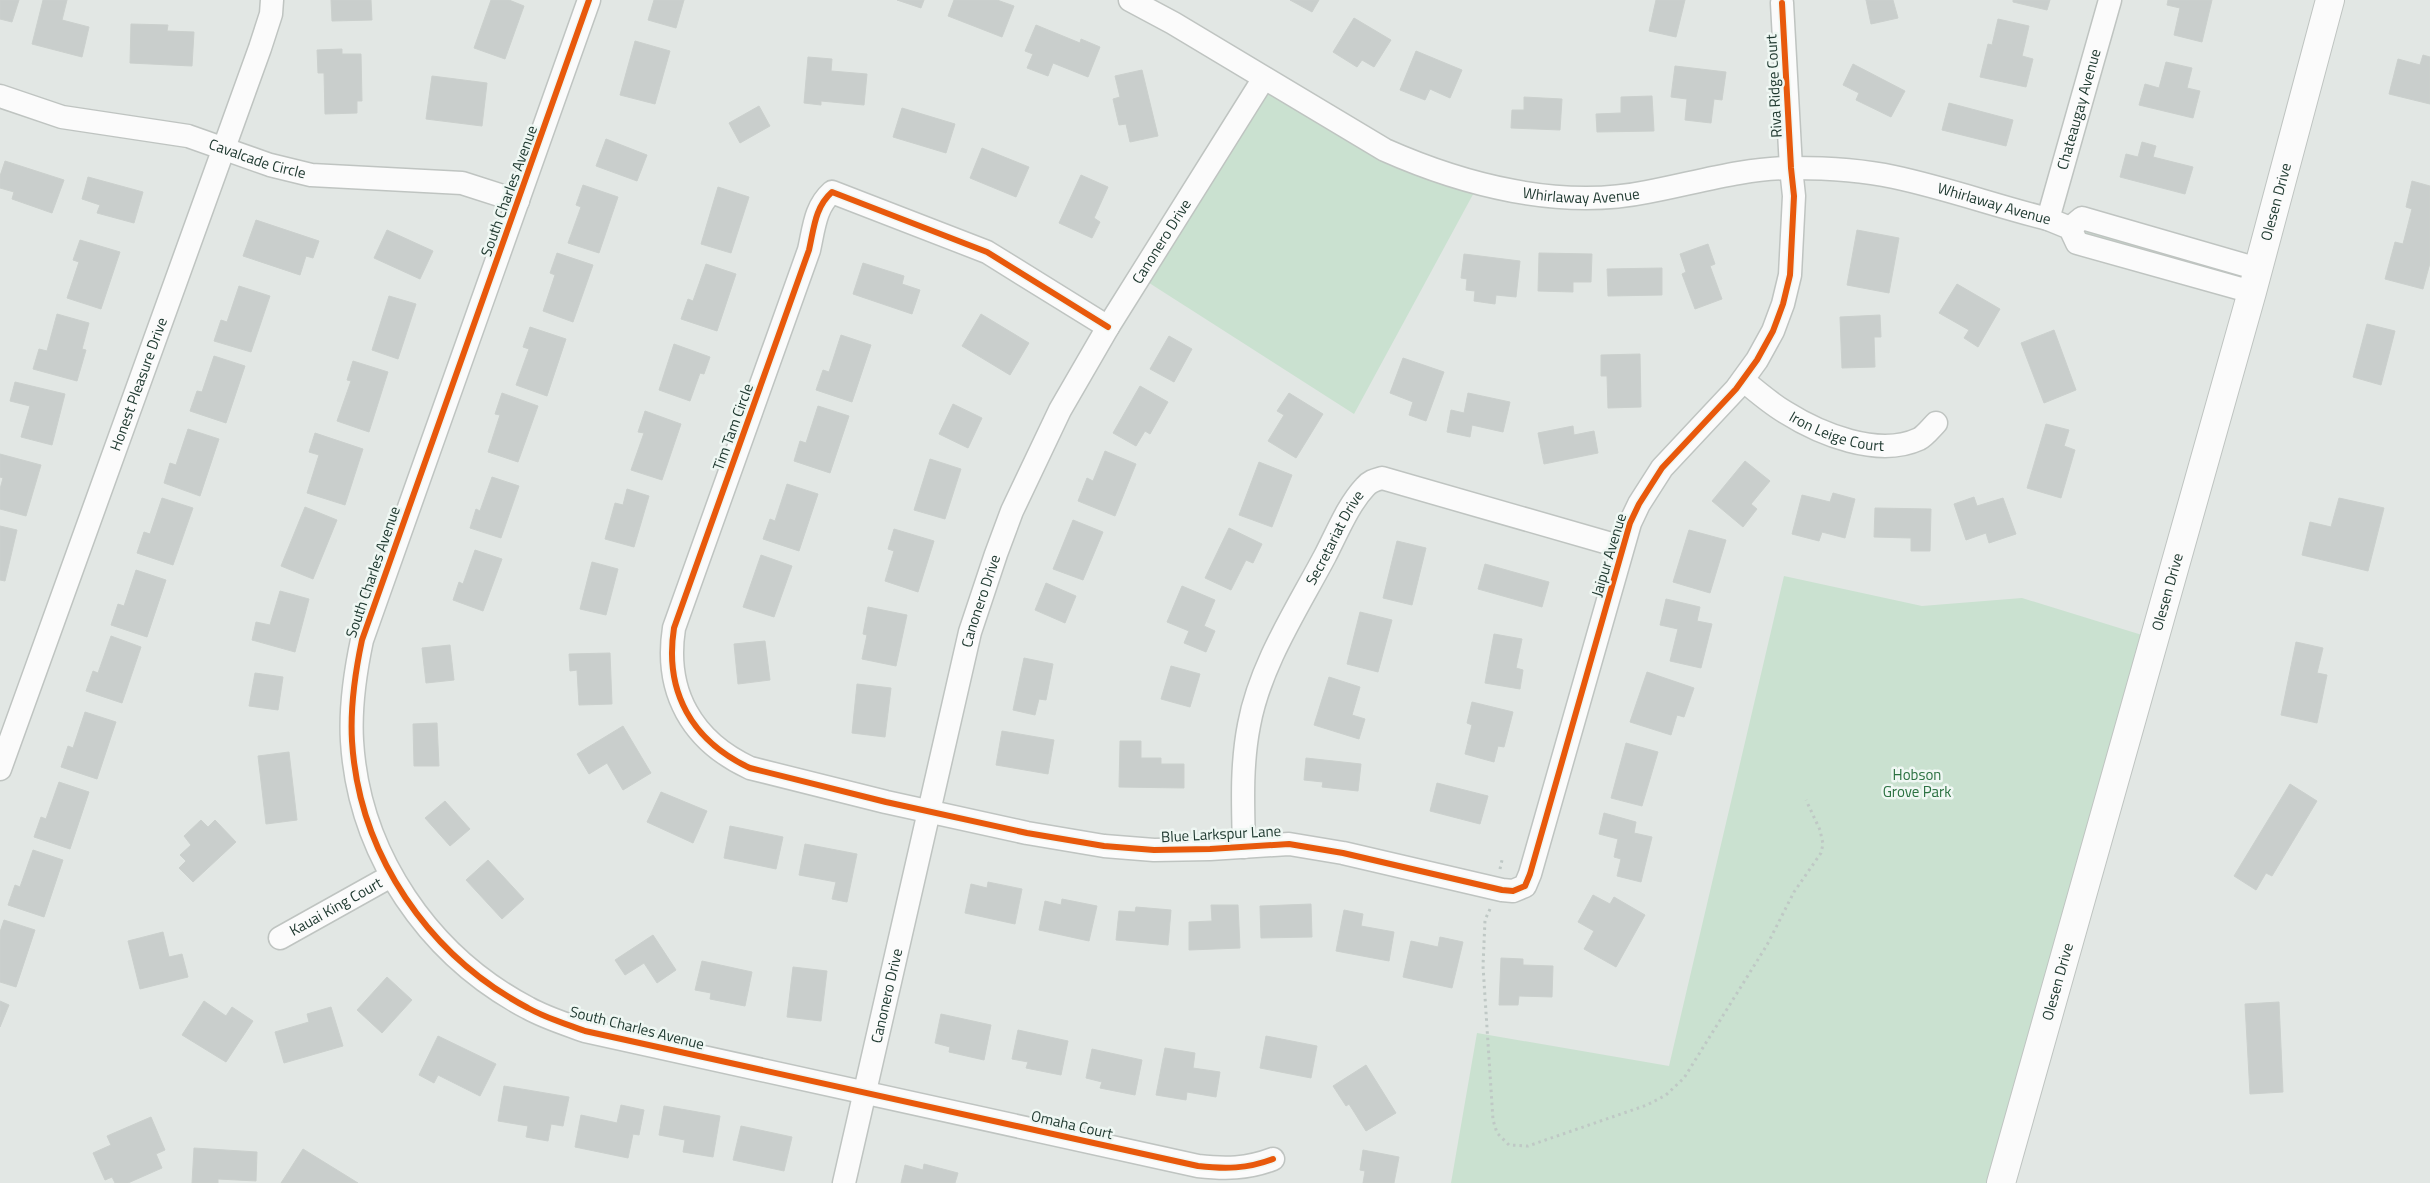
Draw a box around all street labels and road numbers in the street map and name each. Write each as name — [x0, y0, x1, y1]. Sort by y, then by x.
street label: Riva Ridge Court — [1759, 33, 1788, 138]
street label: Chateaugay Avenue — [2051, 46, 2107, 172]
street label: South Charles Avenue — [474, 122, 543, 260]
street label: Cavalcade Circle — [206, 132, 308, 184]
street label: Olesen Drive — [2254, 160, 2297, 243]
street label: Whirlaway Avenue — [1935, 176, 2054, 230]
street label: Whirlaway Avenue — [1521, 181, 1641, 209]
street label: Canonero Drive — [1126, 194, 1197, 288]
street label: Honest Pleasure Drive — [104, 314, 173, 454]
street label: Tim Tam Circle — [706, 380, 759, 474]
street label: Iron Leige Court — [1785, 405, 1885, 457]
street label: Secretariat Drive — [1299, 485, 1369, 589]
street label: South Charles Avenue — [339, 503, 406, 641]
street label: Jaipur Avenue — [1585, 510, 1632, 600]
street label: Olesen Drive — [2145, 550, 2189, 633]
street label: Canonero Drive — [955, 551, 1006, 650]
street label: Blue Larkspur Lane — [1160, 819, 1282, 848]
street label: Kauai King Court — [285, 871, 387, 942]
street label: Olesen Drive — [2035, 940, 2079, 1023]
street label: Canonero Drive — [864, 946, 908, 1045]
street label: South Charles Avenue — [567, 1000, 707, 1055]
street label: Omaha Court — [1029, 1104, 1116, 1145]

